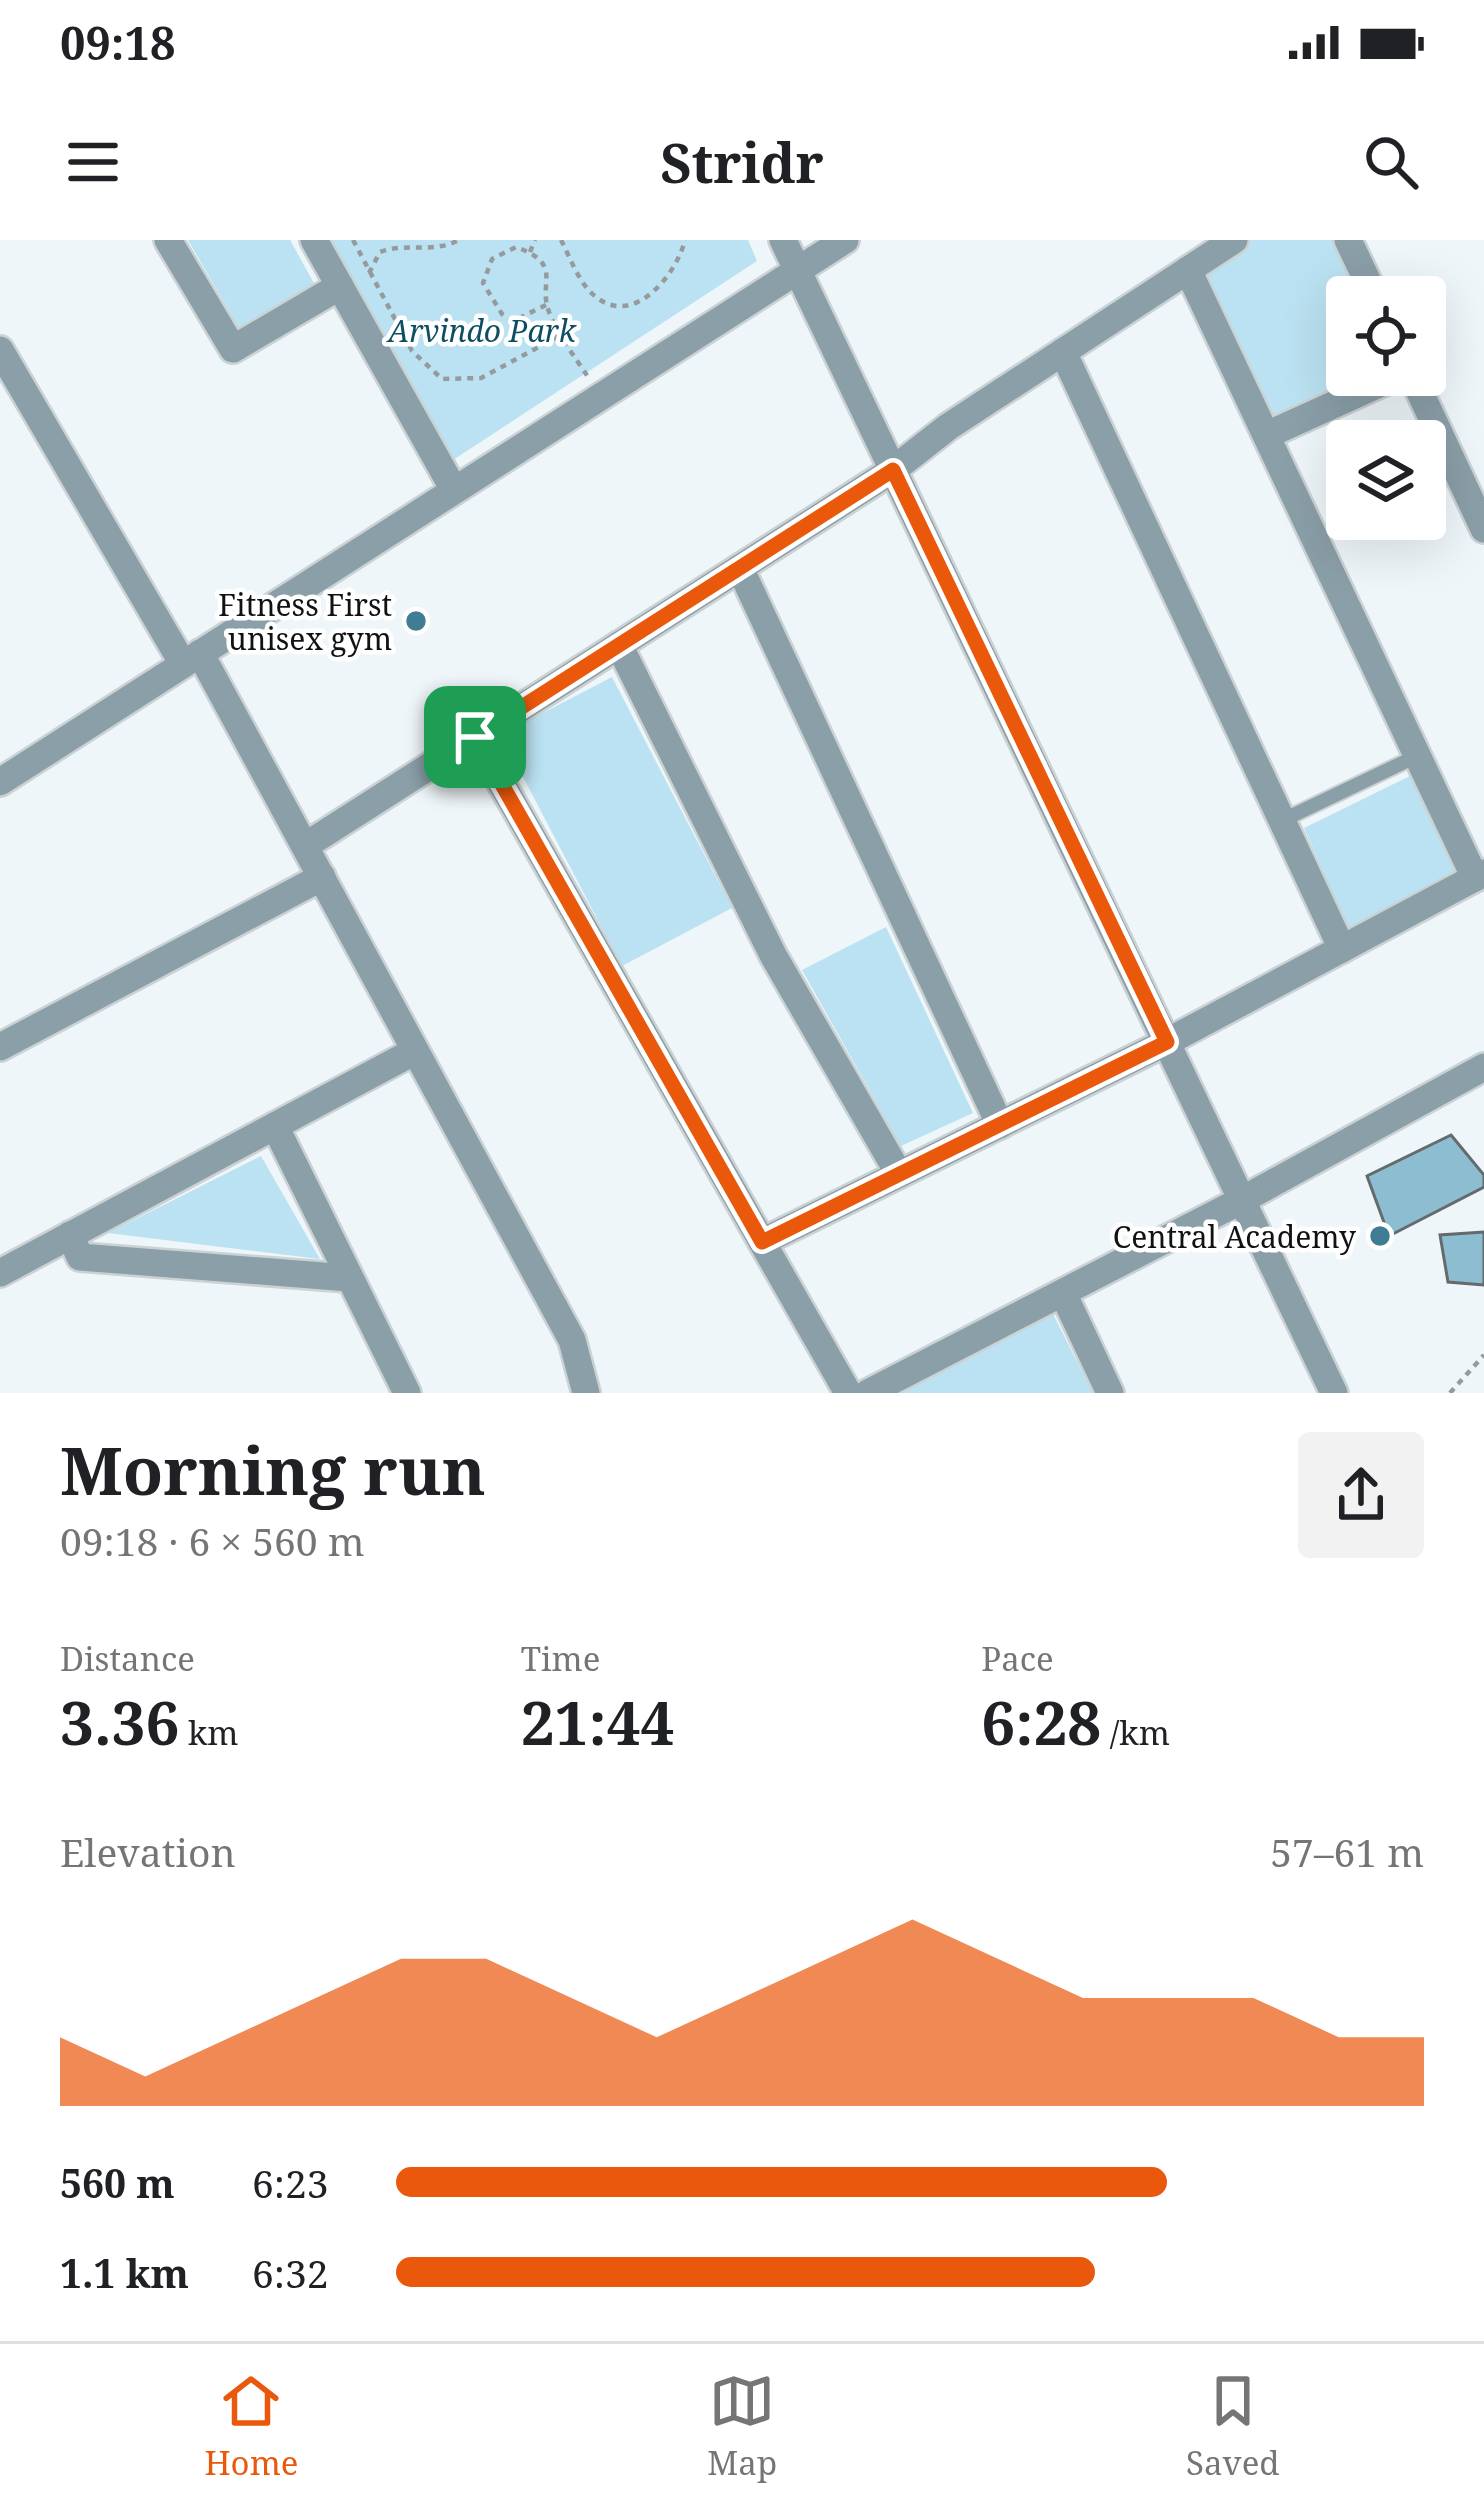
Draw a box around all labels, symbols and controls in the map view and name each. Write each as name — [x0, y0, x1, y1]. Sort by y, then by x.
text: 09:18 — [60, 12, 175, 73]
text: Stridr — [660, 125, 824, 199]
icon: menu — [60, 129, 126, 195]
icon: search — [1358, 129, 1424, 195]
map controls — [1326, 276, 1446, 540]
button: locate — [1326, 276, 1446, 396]
park label: Arvindo Park — [386, 310, 577, 351]
button: layers — [1326, 420, 1446, 540]
place label: Fitness First unisex gym — [218, 584, 392, 659]
marker: Fitness First unisex gym — [403, 608, 429, 634]
pin — [424, 686, 526, 788]
icon: arrive — [442, 704, 508, 770]
place label: Central Academy — [1113, 1216, 1356, 1257]
marker: Central Academy — [1367, 1223, 1393, 1249]
text: Morning run — [60, 1424, 486, 1514]
button: share — [1298, 1432, 1424, 1558]
text: 09:18 · 6 × 560 m — [60, 1514, 365, 1567]
text: Distance — [60, 1636, 195, 1681]
text: Time — [521, 1636, 600, 1681]
text: Pace — [981, 1636, 1054, 1681]
text: 3.36 — [60, 1681, 179, 1763]
text: 21:44 — [521, 1681, 675, 1763]
text: 6:28 — [981, 1681, 1101, 1763]
text: km — [179, 1710, 238, 1755]
text: /km — [1101, 1710, 1170, 1755]
text: Elevation — [60, 1825, 236, 1878]
text: 57–61 m — [1270, 1825, 1424, 1878]
text: 560 m — [60, 2156, 175, 2209]
text: 6:23 — [252, 2156, 329, 2209]
text: 1.1 km — [60, 2246, 189, 2299]
text: 6:32 — [252, 2246, 329, 2299]
tab: Home — [204, 2368, 298, 2485]
tab: Map — [707, 2368, 777, 2485]
tab: Saved — [1186, 2368, 1280, 2485]

